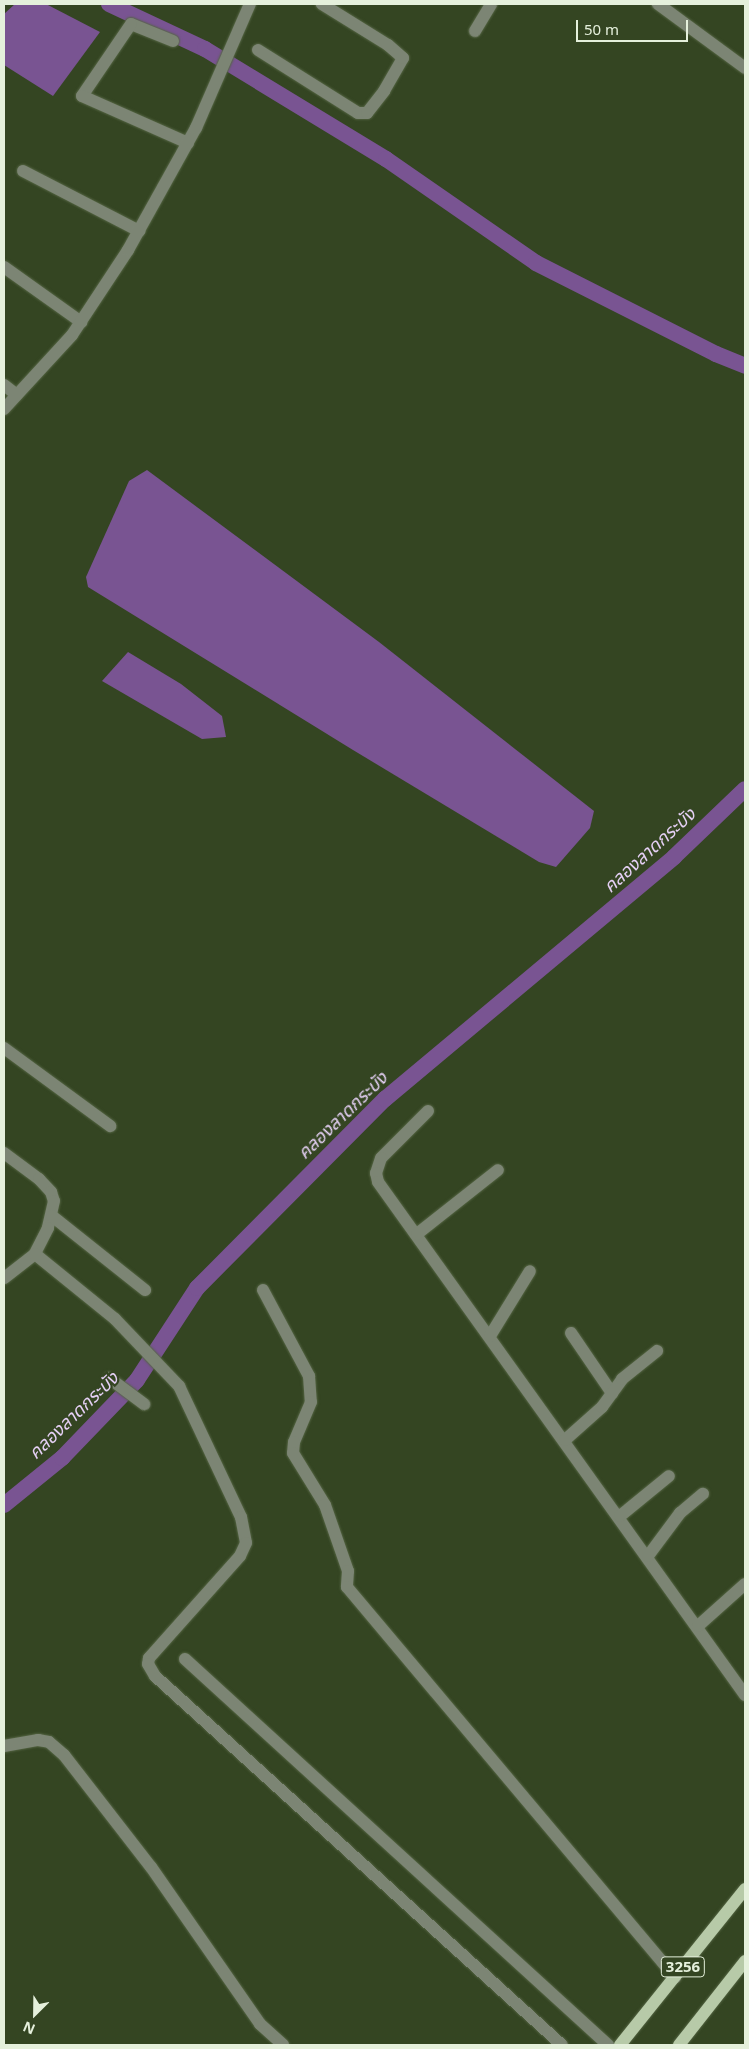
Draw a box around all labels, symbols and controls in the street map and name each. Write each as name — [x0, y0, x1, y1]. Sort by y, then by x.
scale bar — [579, 10, 692, 42]
text: 50 m — [584, 19, 619, 39]
water label: คลองลาดกระบัง — [599, 803, 699, 897]
water label: คลองลาดกระบัง — [293, 1067, 391, 1163]
water label: คลองลาดกระบัง — [24, 1367, 122, 1463]
road number: 3256 — [660, 1954, 706, 1980]
north arrow — [10, 1989, 60, 2039]
text: N — [20, 2017, 38, 2039]

